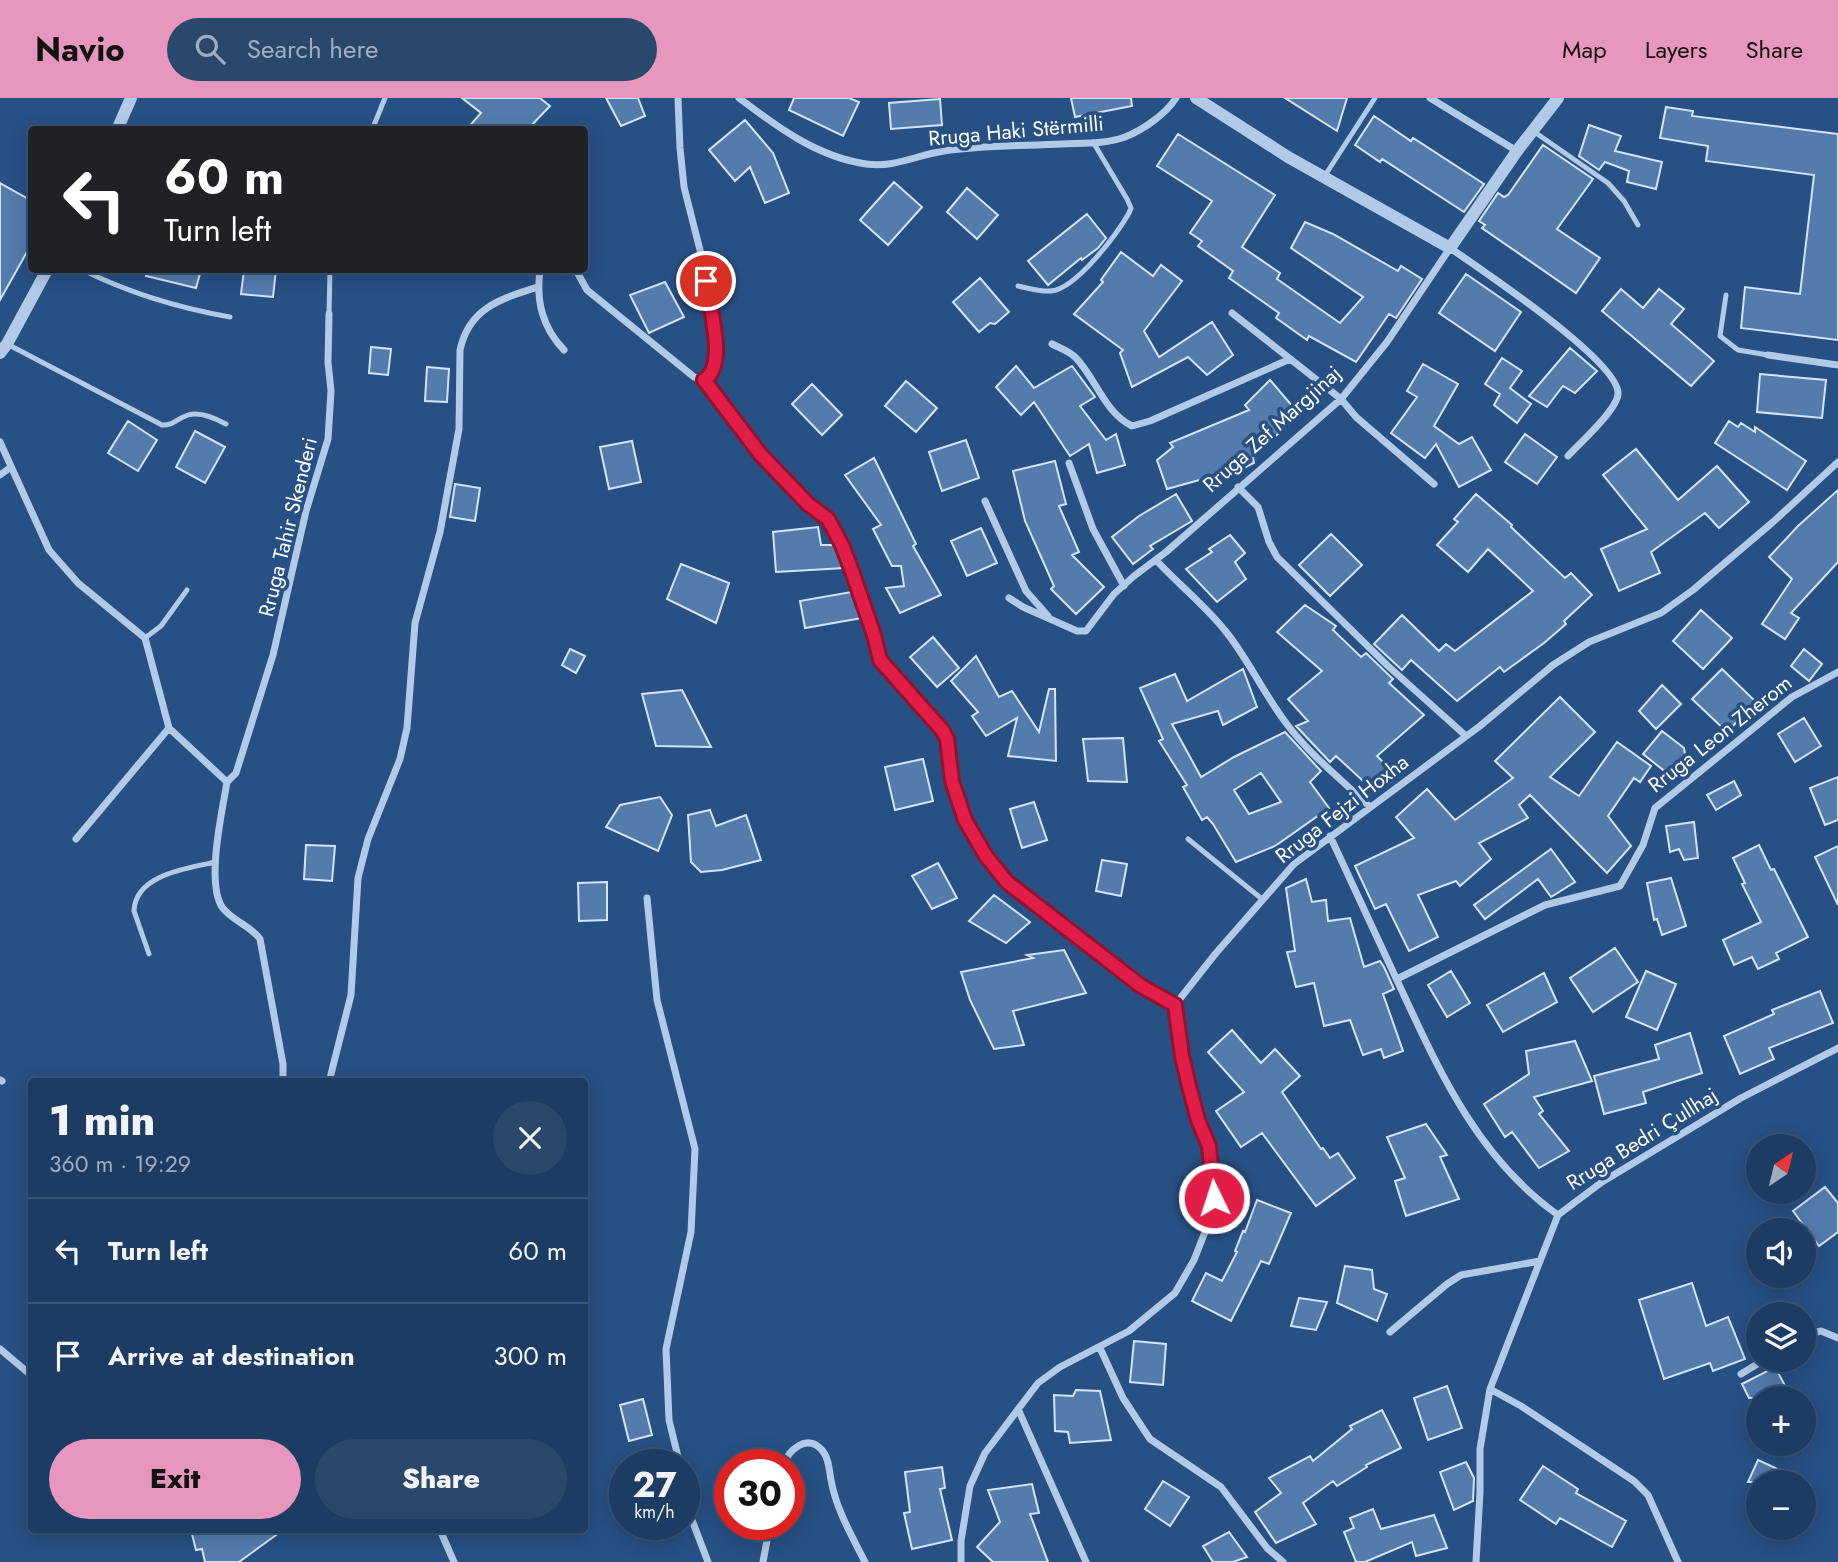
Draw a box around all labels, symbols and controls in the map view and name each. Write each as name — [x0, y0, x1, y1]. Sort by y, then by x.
search box — [167, 18, 657, 81]
text: Navio — [35, 26, 125, 73]
icon: search — [191, 30, 229, 68]
text: Search here — [247, 30, 378, 68]
text: Map — [1562, 32, 1607, 67]
text: Layers — [1645, 32, 1707, 67]
text: Share — [1745, 32, 1803, 67]
street label: Rruga Haki Stërmilli — [927, 108, 1105, 154]
text: 60 m — [164, 142, 284, 212]
icon: left — [49, 154, 140, 245]
text: Turn left — [164, 207, 271, 253]
pin — [676, 251, 736, 311]
icon: arrive — [687, 262, 725, 300]
street label: Rruga Zef Margjinaj — [1196, 359, 1348, 499]
street label: Rruga Tahir Skenderi — [251, 434, 325, 620]
street label: Rruga Leon Zherom — [1642, 668, 1798, 800]
street label: Rruga Fejzi Hoxha — [1269, 747, 1415, 871]
street label: Rruga Bedri Çullhaj — [1561, 1080, 1723, 1198]
text: 1 min — [49, 1090, 155, 1151]
button: close — [493, 1101, 567, 1175]
north arrow — [1746, 1134, 1816, 1204]
map controls — [1746, 1134, 1816, 1540]
text: 360 m · 19:29 — [49, 1147, 191, 1181]
position arrow — [1177, 1161, 1251, 1235]
button: sound — [1746, 1218, 1816, 1288]
icon: left — [49, 1232, 87, 1270]
text: Turn left — [108, 1232, 208, 1270]
text: 60 m — [508, 1232, 567, 1270]
button: layers — [1746, 1302, 1816, 1372]
icon: arrive — [49, 1337, 87, 1375]
text: Arrive at destination — [108, 1337, 355, 1375]
text: 300 m — [494, 1337, 567, 1375]
button: + — [1746, 1386, 1816, 1456]
button: Exit — [49, 1439, 301, 1519]
button: Share — [315, 1439, 567, 1519]
speed limit sign: 30 — [714, 1449, 805, 1540]
text: 27 — [632, 1460, 677, 1510]
button: − — [1746, 1470, 1816, 1540]
text: km/h — [634, 1499, 675, 1525]

